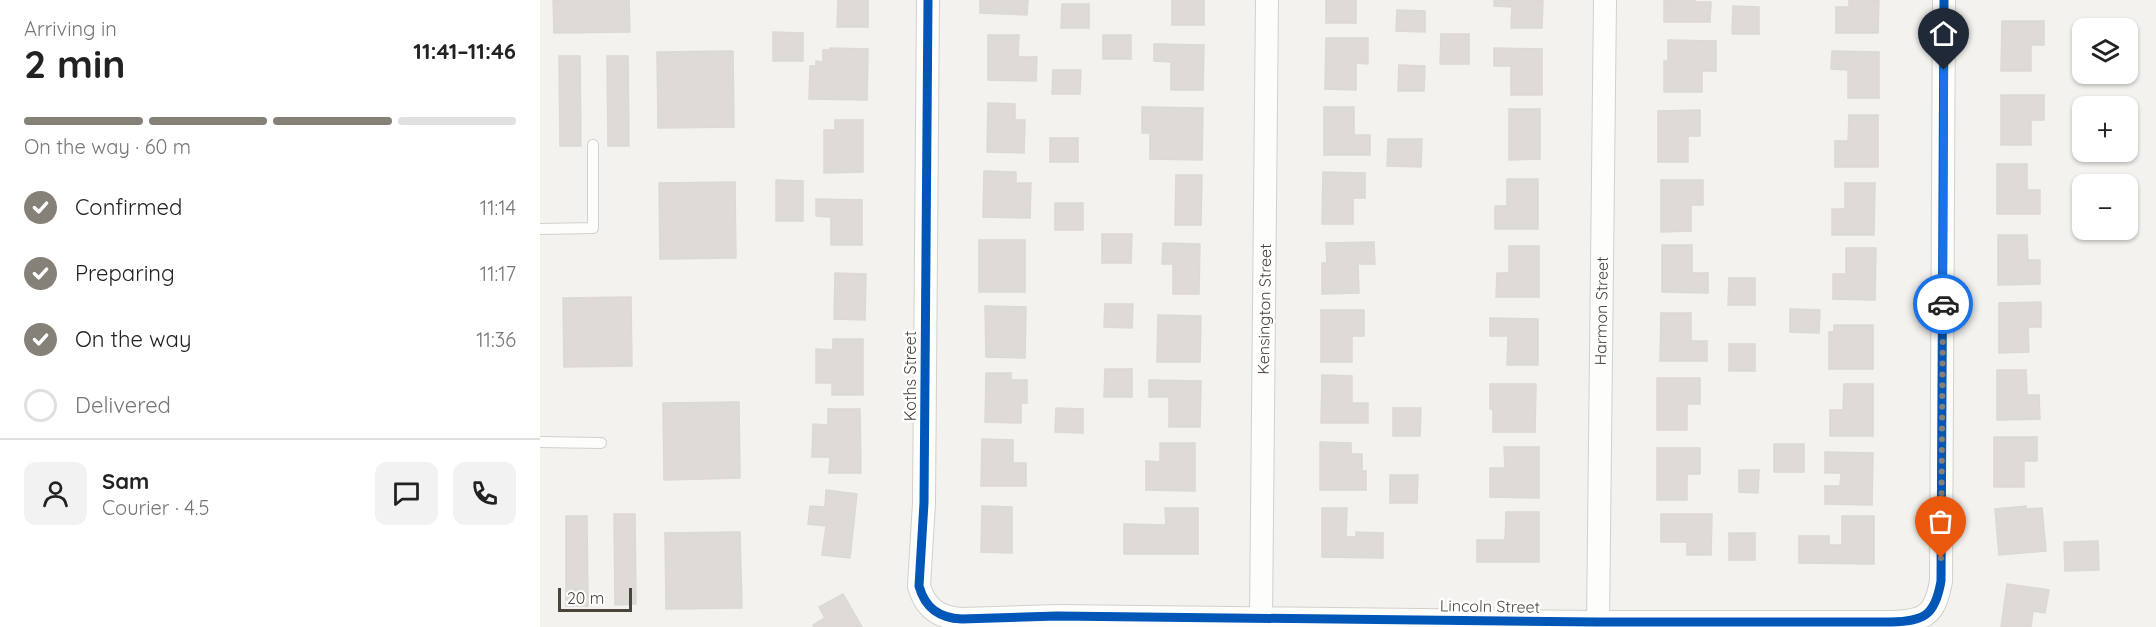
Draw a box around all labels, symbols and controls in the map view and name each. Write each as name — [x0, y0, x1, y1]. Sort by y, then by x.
pin — [1918, 8, 1969, 70]
text: Arriving in — [24, 16, 117, 41]
icon: home — [1927, 17, 1960, 50]
map controls — [2072, 18, 2138, 240]
button: layers — [2072, 18, 2138, 84]
text: 11:41–11:46 — [413, 37, 516, 65]
text: 2 min — [24, 39, 126, 88]
button: + — [2072, 96, 2138, 162]
text: On the way · 60 m — [24, 134, 191, 159]
button: − — [2072, 174, 2138, 240]
icon: check — [24, 191, 57, 224]
text: Confirmed — [75, 193, 182, 221]
text: 11:14 — [480, 195, 516, 220]
street label: Kensington Street — [1253, 243, 1275, 375]
street label: Harmon Street — [1590, 256, 1612, 366]
icon: check — [24, 257, 57, 290]
text: Preparing — [75, 259, 175, 287]
text: 11:17 — [480, 261, 516, 286]
courier — [1913, 274, 1973, 334]
icon: car — [1927, 288, 1960, 321]
icon: check — [24, 323, 57, 356]
text: On the way — [75, 325, 191, 353]
text: 11:36 — [476, 327, 516, 352]
street label: Koths Street — [900, 331, 920, 421]
text: Delivered — [75, 391, 171, 419]
button: person — [24, 462, 87, 525]
button: chat — [375, 462, 438, 525]
button: phone — [453, 462, 516, 525]
text: Sam — [102, 467, 149, 495]
text: Courier · 4.5 — [102, 495, 209, 520]
pin — [1915, 496, 1966, 558]
icon: bag — [1924, 505, 1957, 538]
scale bar — [558, 585, 632, 612]
text: 20 m — [567, 588, 604, 608]
street label: Lincoln Street — [1440, 595, 1540, 617]

